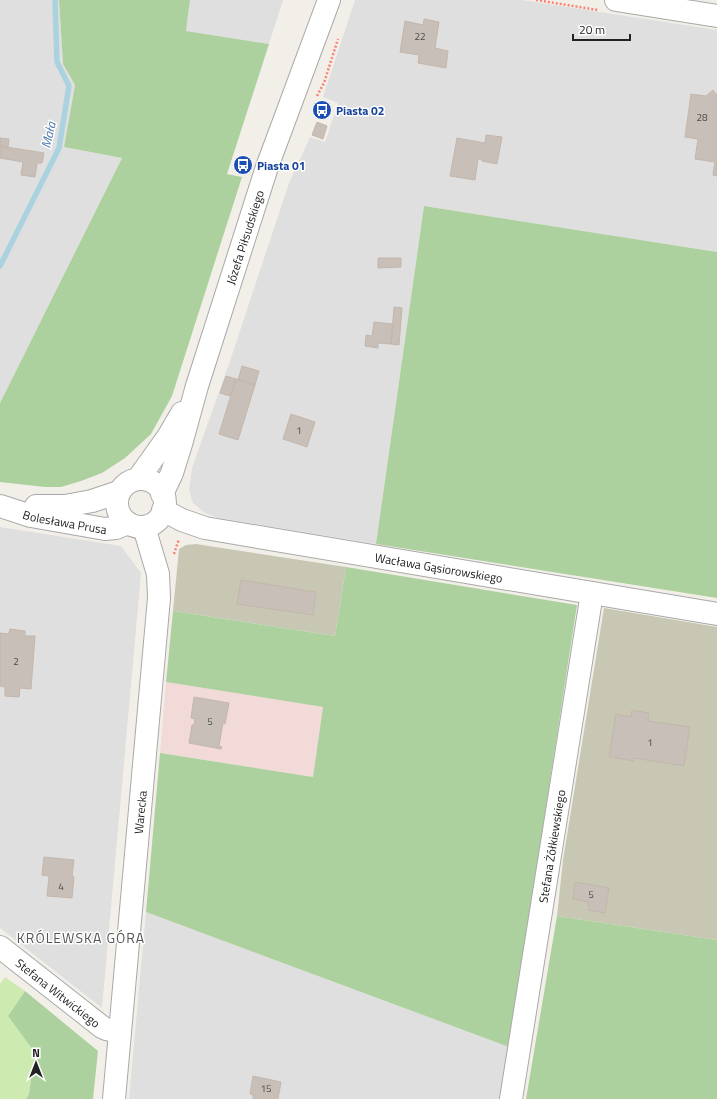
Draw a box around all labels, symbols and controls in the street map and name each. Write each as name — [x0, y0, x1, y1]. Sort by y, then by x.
scale bar — [573, 16, 630, 42]
text: 20 m — [579, 20, 605, 39]
house number: 22 — [414, 29, 426, 44]
bus stop icon: Piasta 02 — [311, 99, 333, 121]
place label: Piasta 02 — [336, 101, 385, 120]
house number: 28 — [696, 110, 708, 125]
water label: Mała — [35, 118, 61, 150]
bus stop icon: Piasta 01 — [232, 154, 254, 176]
place label: Piasta 01 — [257, 156, 306, 175]
street label: Józefa Piłsudskiego — [221, 188, 269, 287]
house number: 1 — [296, 423, 302, 438]
street label: Bolesława Prusa — [20, 504, 108, 539]
street label: Wacława Gąsiorowskiego — [374, 547, 504, 587]
house number: 2 — [13, 654, 19, 669]
house number: 5 — [207, 714, 213, 729]
house number: 1 — [647, 735, 653, 750]
street label: Stefana Żółkiewskiego — [533, 788, 570, 904]
street label: Warecka — [128, 790, 151, 835]
house number: 4 — [58, 879, 64, 894]
house number: 5 — [588, 887, 594, 902]
district label: KRÓLEWSKA GÓRA — [17, 927, 145, 948]
street label: Stefana Witwickiego — [12, 953, 105, 1032]
north arrow — [16, 1043, 56, 1083]
text: N — [32, 1045, 40, 1061]
house number: 15 — [260, 1081, 272, 1096]

